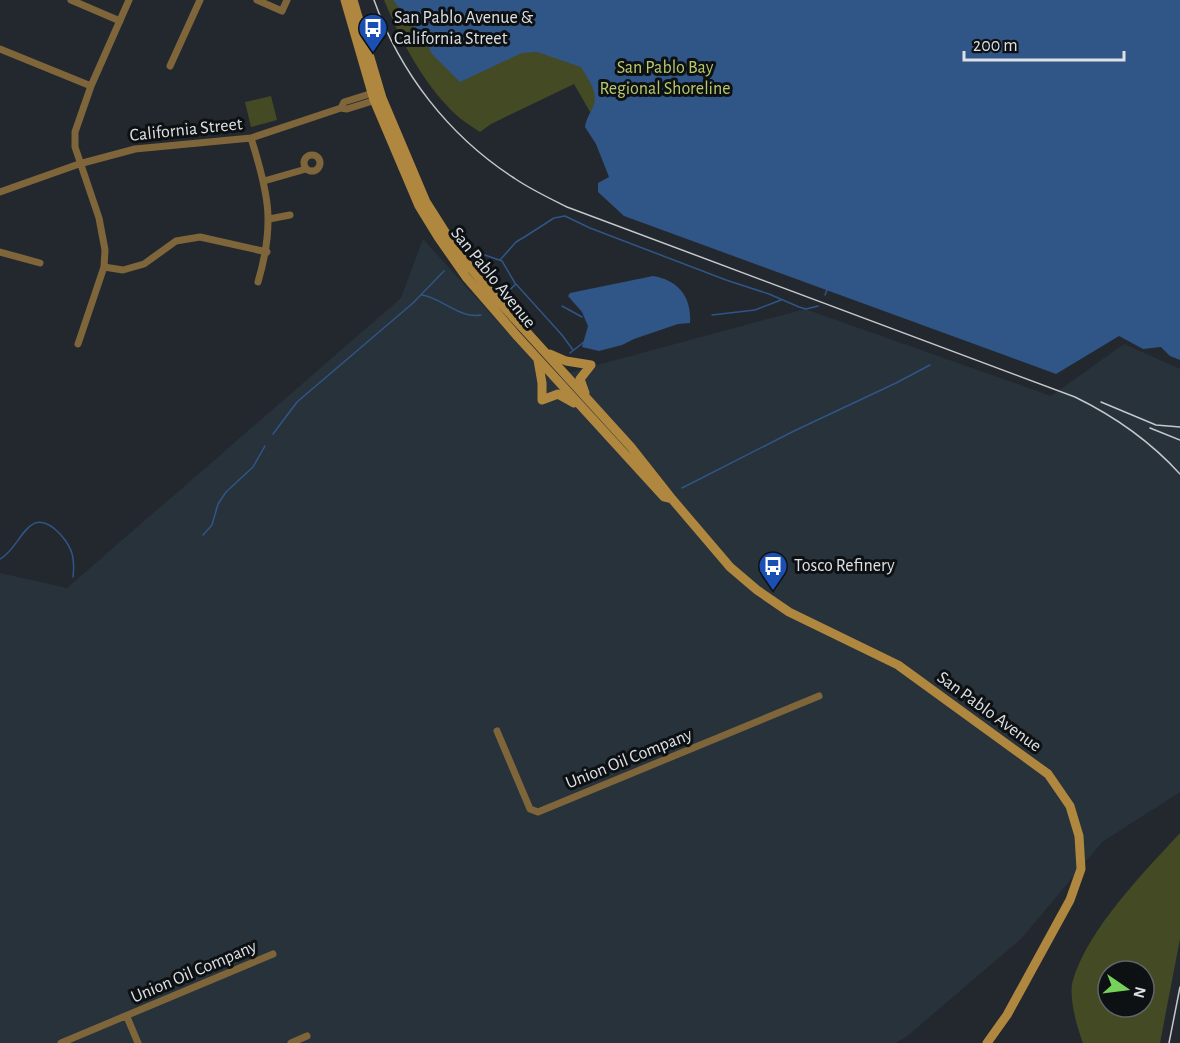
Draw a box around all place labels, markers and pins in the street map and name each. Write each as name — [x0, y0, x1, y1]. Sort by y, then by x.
place label: San Pablo Avenue & California Street — [394, 9, 534, 48]
bus stop icon: San Pablo Avenue & California Street — [357, 12, 389, 54]
bus stop icon: Tosco Refinery — [757, 550, 789, 592]
place label: Tosco Refinery — [794, 557, 895, 575]

